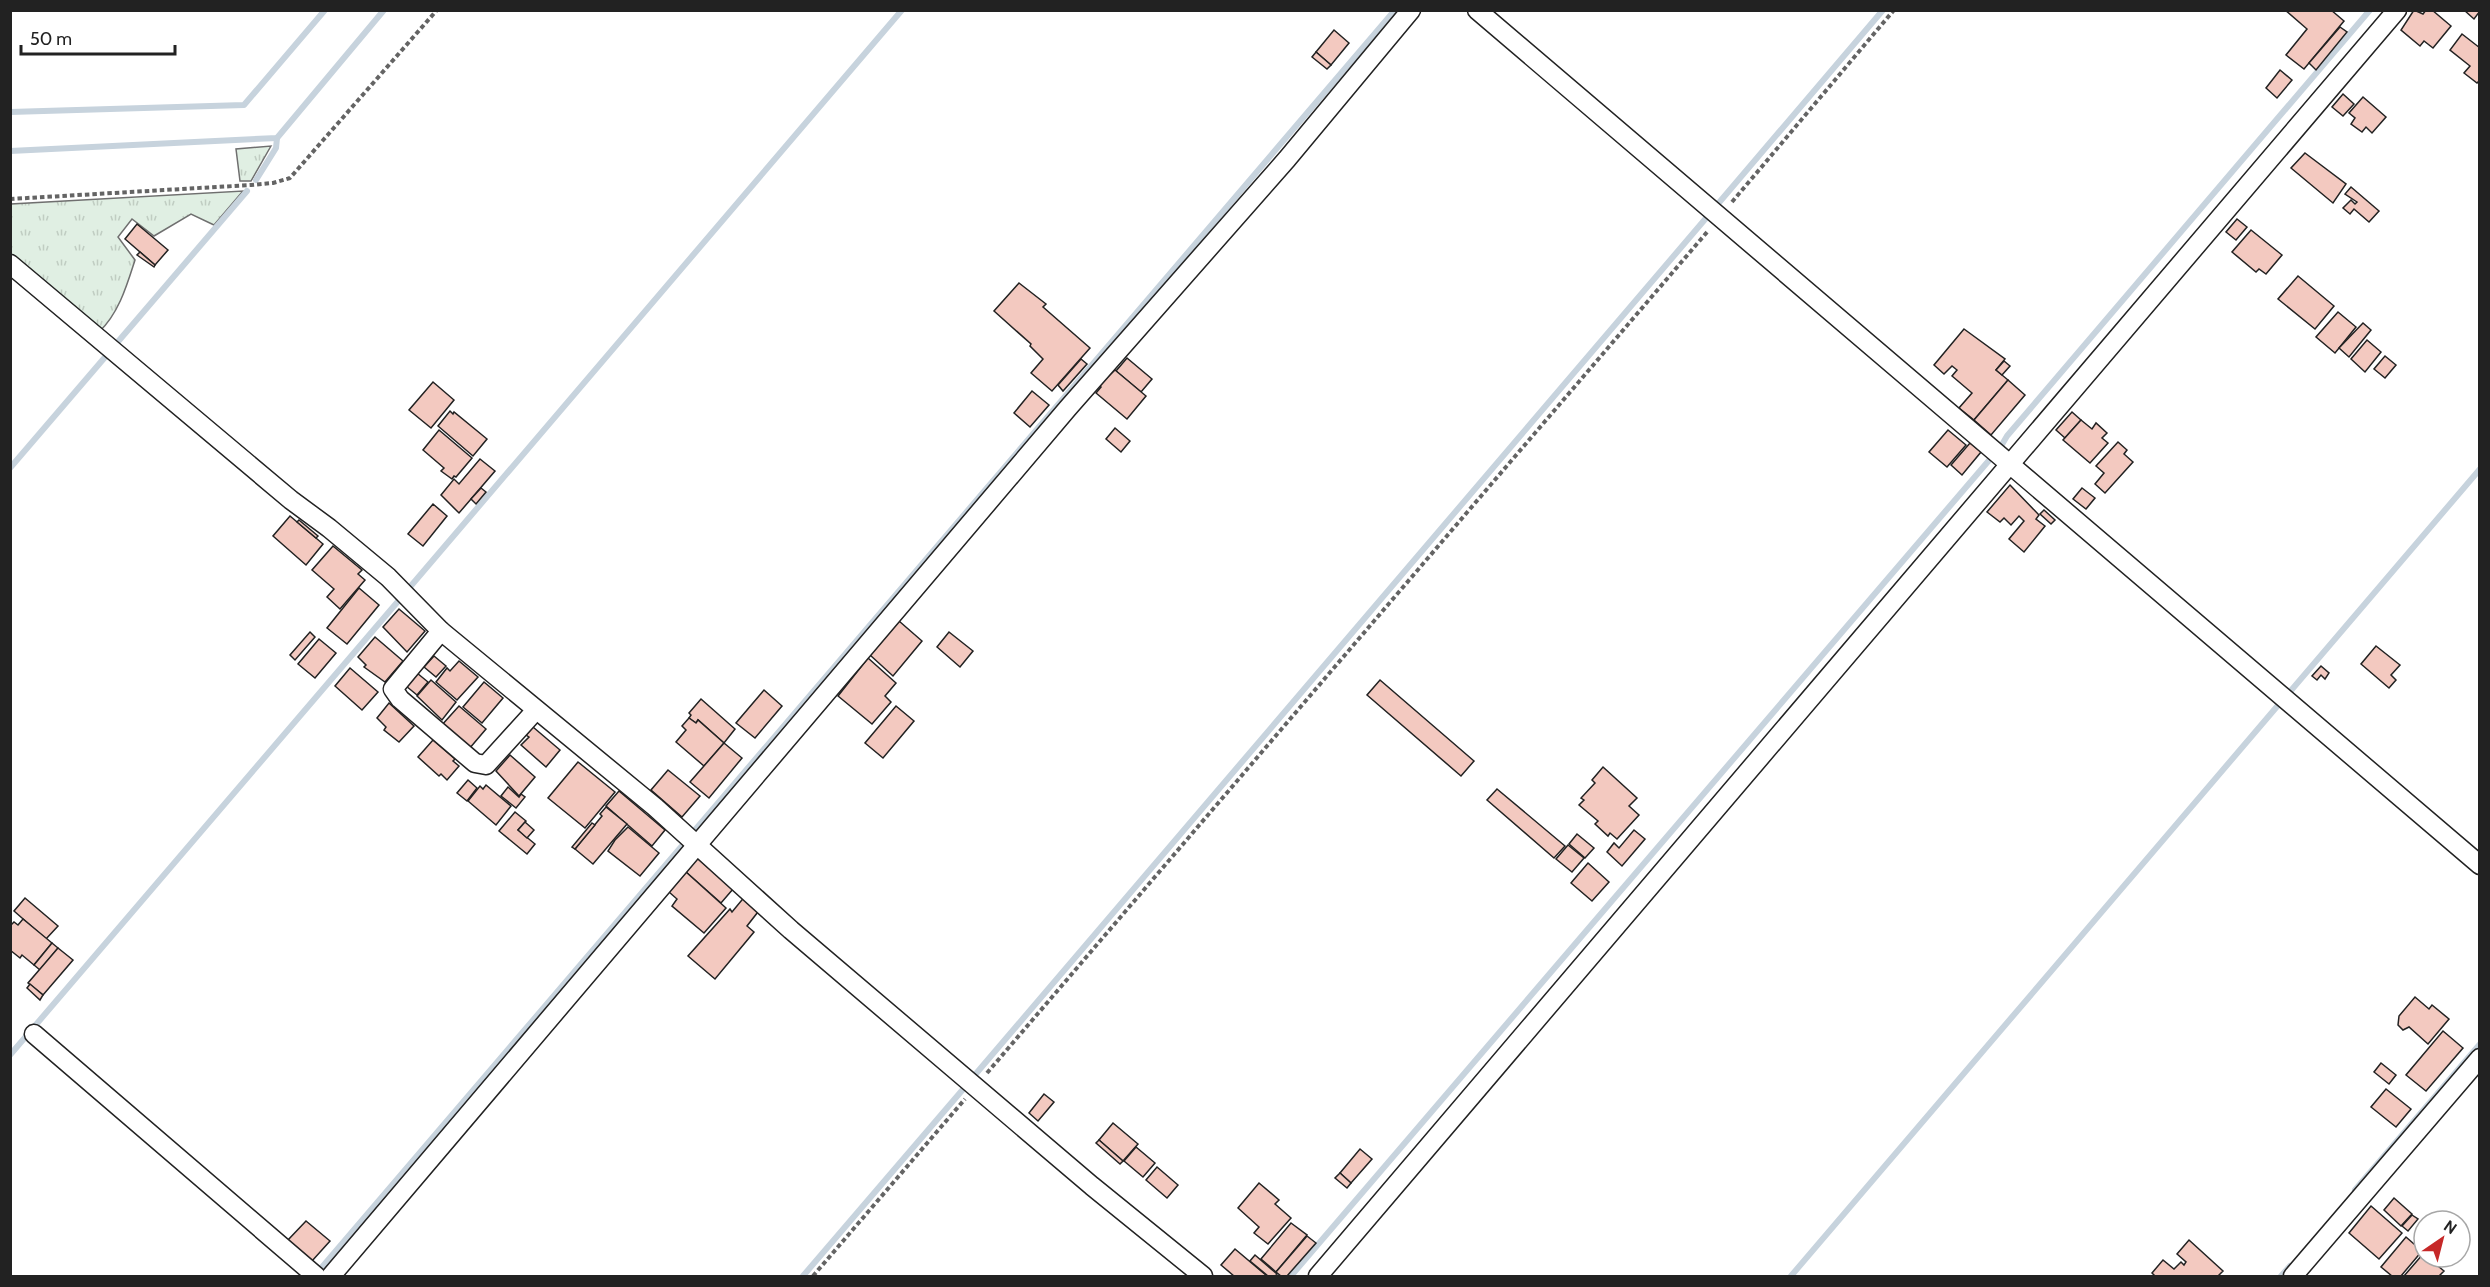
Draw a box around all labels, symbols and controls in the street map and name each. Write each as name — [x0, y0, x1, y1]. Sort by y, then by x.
scale bar — [21, 18, 176, 56]
text: 50 m — [30, 28, 72, 50]
north arrow — [2412, 1209, 2472, 1269]
text: N — [2440, 1216, 2460, 1238]

